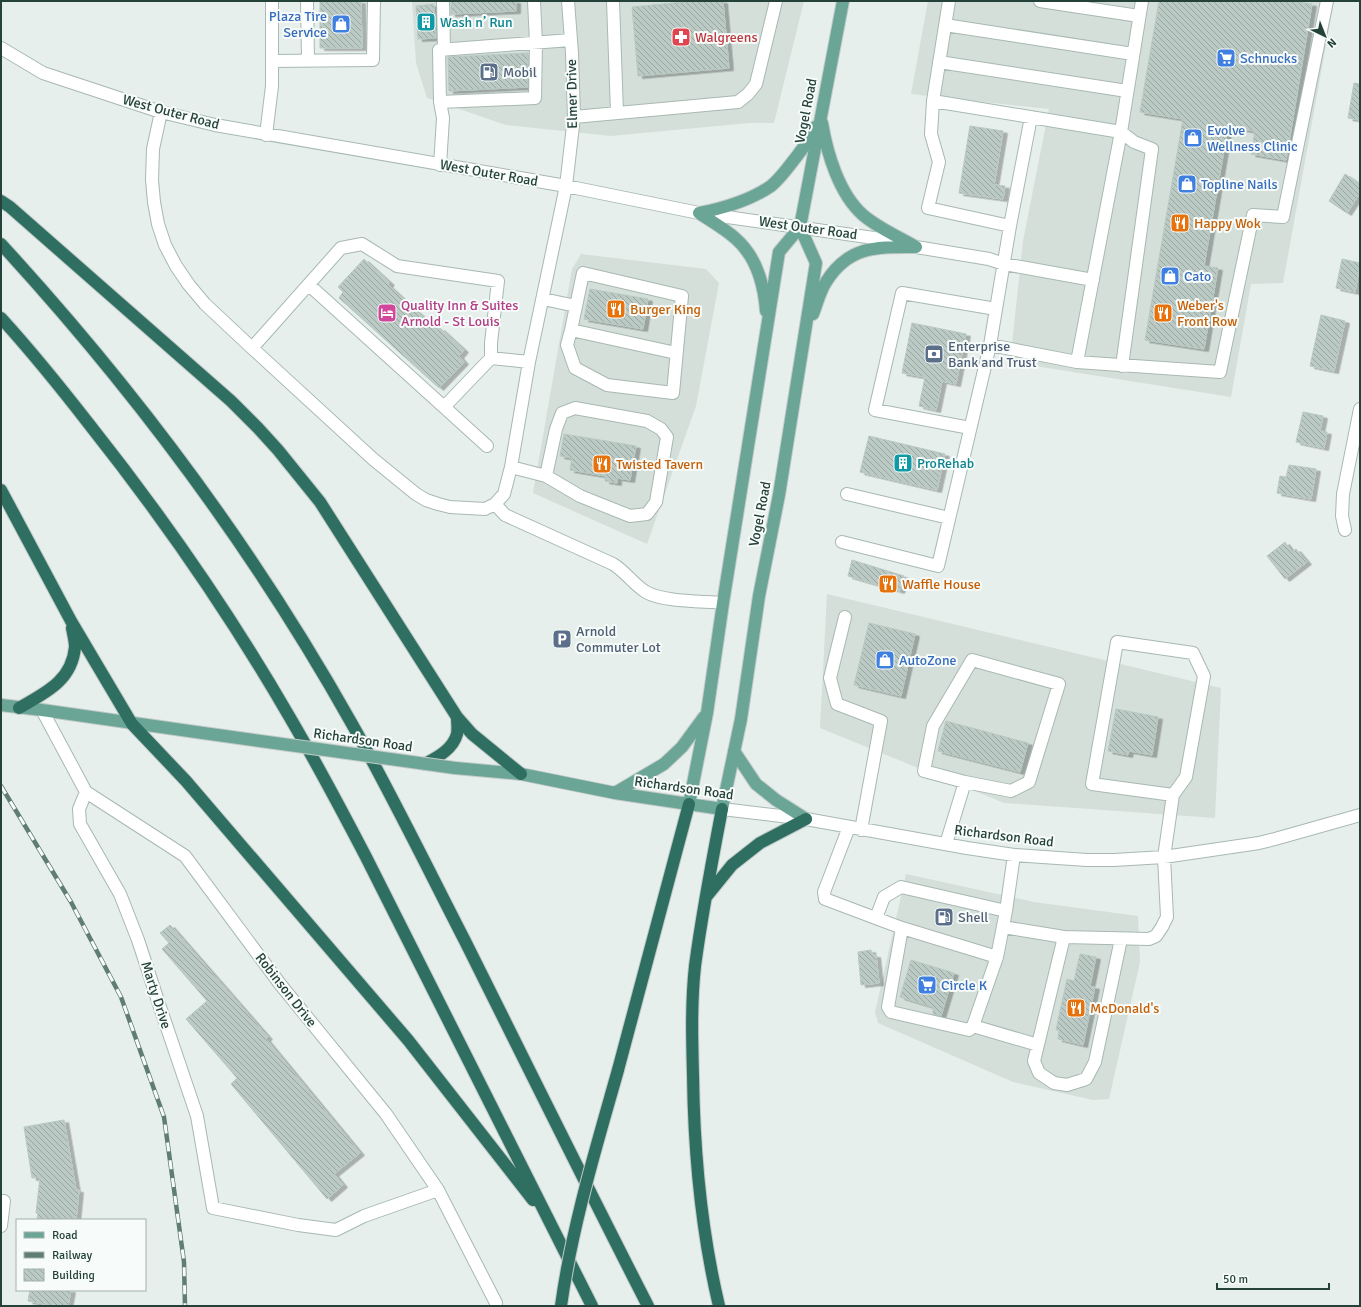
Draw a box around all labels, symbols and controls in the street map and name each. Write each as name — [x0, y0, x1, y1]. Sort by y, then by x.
place label: Plaza Tire Service — [269, 8, 327, 41]
building icon: Wash n’ Run — [415, 11, 437, 33]
shop icon: Plaza Tire Service — [330, 13, 352, 35]
place label: Wash n’ Run — [440, 14, 513, 31]
north arrow — [1305, 16, 1345, 56]
pharmacy icon: Walgreens — [670, 26, 692, 48]
place label: Walgreens — [695, 29, 758, 46]
text: N — [1324, 36, 1339, 50]
supermarket icon: Schnucks — [1215, 47, 1237, 69]
place label: Schnucks — [1240, 50, 1297, 67]
street label: Elmer Drive — [563, 59, 581, 129]
fuel station icon: Mobil — [478, 61, 500, 83]
place label: Mobil — [503, 64, 537, 81]
street label: Vogel Road — [791, 77, 821, 145]
street label: West Outer Road — [121, 91, 221, 133]
place label: Evolve Wellness Clinic — [1207, 122, 1298, 155]
shop icon: Evolve Wellness Clinic — [1182, 127, 1204, 149]
street label: West Outer Road — [439, 156, 539, 190]
shop icon: Topline Nails — [1176, 173, 1198, 195]
place label: Topline Nails — [1201, 176, 1278, 193]
restaurant icon: Happy Wok — [1169, 212, 1191, 234]
street label: West Outer Road — [758, 213, 858, 243]
place label: Happy Wok — [1194, 215, 1261, 232]
shop icon: Cato — [1159, 265, 1181, 287]
place label: Cato — [1184, 268, 1211, 285]
place label: Quality Inn & Suites Arnold - St Louis — [401, 297, 519, 330]
place label: Weber's Front Row — [1177, 297, 1237, 330]
restaurant icon: Burger King — [605, 298, 627, 320]
place label: Burger King — [630, 301, 701, 318]
hotel icon: Quality Inn & Suites Arnold - St Louis — [376, 302, 398, 324]
restaurant icon: Weber's Front Row — [1152, 302, 1174, 324]
place label: Enterprise Bank and Trust — [948, 338, 1037, 371]
bank icon: Enterprise Bank and Trust — [923, 343, 945, 365]
building icon: ProRehab — [892, 452, 914, 474]
restaurant icon: Twisted Tavern — [591, 453, 613, 475]
place label: ProRehab — [917, 455, 974, 472]
place label: Twisted Tavern — [616, 456, 703, 473]
street label: Vogel Road — [745, 480, 775, 548]
restaurant icon: Waffle House — [877, 573, 899, 595]
place label: Waffle House — [902, 576, 981, 593]
place label: Arnold Commuter Lot — [576, 623, 661, 656]
parking icon: Arnold Commuter Lot — [551, 628, 573, 650]
shop icon: AutoZone — [874, 649, 896, 671]
place label: AutoZone — [899, 652, 957, 669]
street label: Richardson Road — [312, 725, 414, 755]
street label: Richardson Road — [633, 773, 735, 803]
street label: Richardson Road — [953, 821, 1055, 851]
fuel station icon: Shell — [933, 906, 955, 928]
place label: Shell — [958, 909, 988, 926]
street label: Robinson Drive — [252, 949, 320, 1031]
street label: Marty Drive — [137, 959, 175, 1031]
supermarket icon: Circle K — [916, 974, 938, 996]
place label: Circle K — [941, 977, 988, 994]
restaurant icon: McDonald's — [1065, 997, 1087, 1019]
place label: McDonald's — [1090, 1000, 1159, 1017]
legend — [16, 1219, 146, 1291]
text: Road — [52, 1228, 78, 1243]
text: Railway — [52, 1248, 92, 1263]
scale bar — [1217, 1265, 1329, 1291]
text: Building — [52, 1268, 95, 1283]
text: 50 m — [1223, 1272, 1248, 1287]

